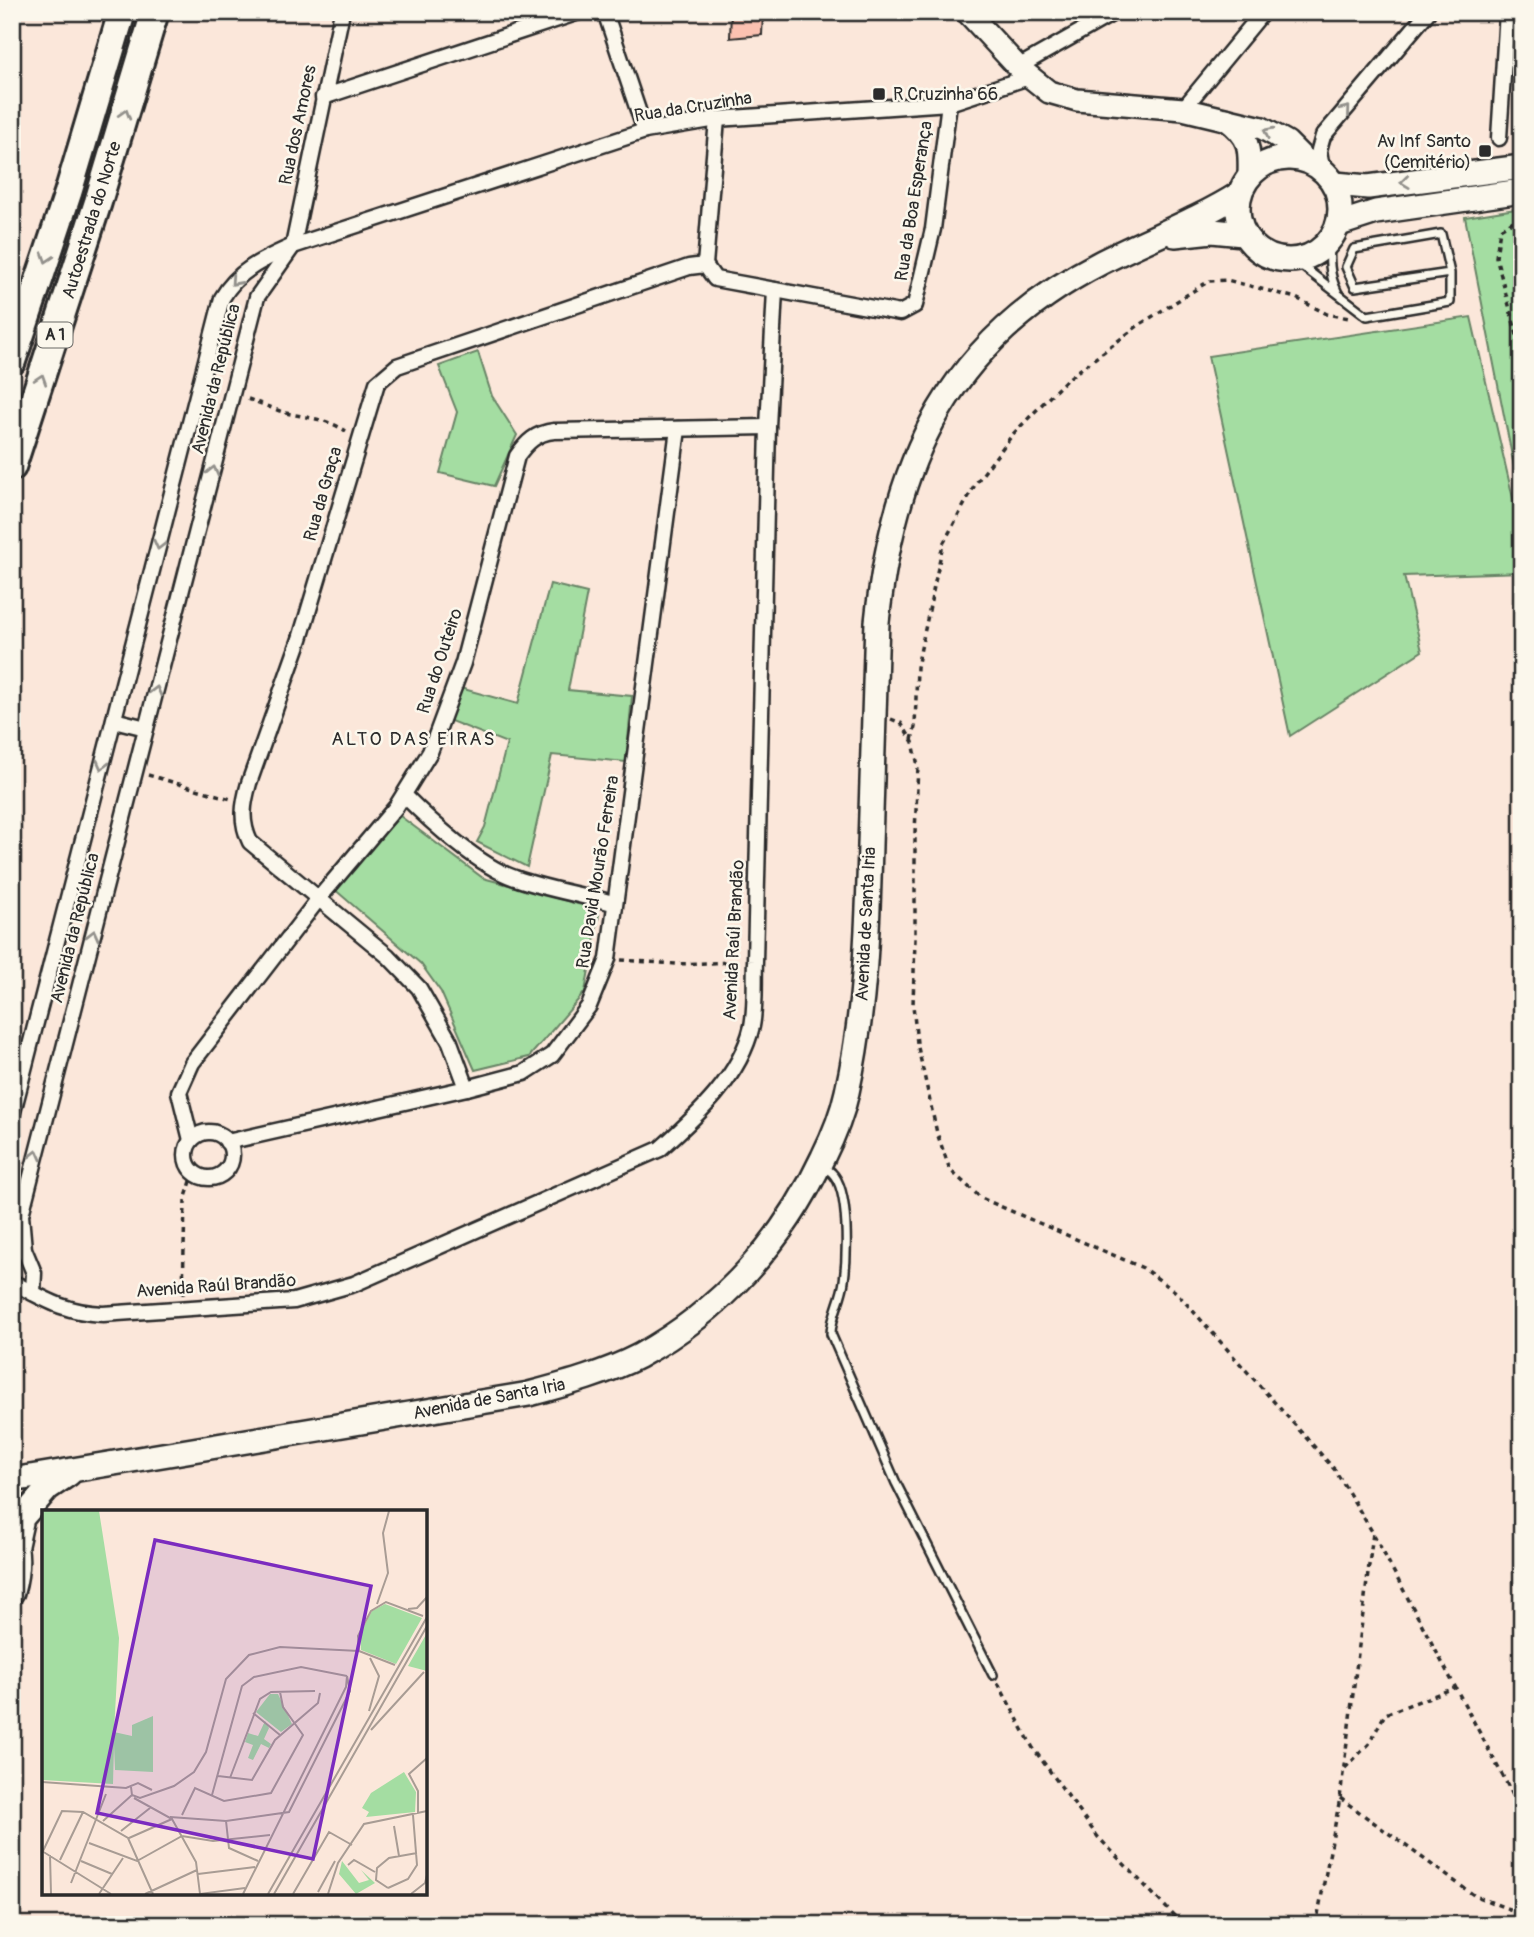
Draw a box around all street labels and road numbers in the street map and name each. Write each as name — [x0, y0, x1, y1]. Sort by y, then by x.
street label: Rua dos Amores — [274, 63, 322, 187]
street label: Rua da Cruzinha — [633, 86, 753, 128]
street label: Rua da Boa Esperança — [890, 119, 938, 283]
street label: Autoestrada do Norte — [57, 138, 127, 302]
street label: Avenida da República — [186, 302, 246, 456]
road number: A 1 — [38, 322, 72, 348]
street label: Rua da Graça — [299, 444, 347, 544]
street label: Rua do Outeiro — [412, 605, 468, 717]
street label: Rua David Mourão Ferreira — [571, 774, 625, 970]
street label: Avenida de Santa Iria — [850, 846, 882, 1002]
street label: Avenida da República — [45, 851, 105, 1005]
street label: Avenida Raúl Brandão — [718, 859, 750, 1021]
street label: Avenida Raúl Brandão — [135, 1269, 297, 1303]
street label: Avenida de Santa Iria — [411, 1373, 567, 1425]

